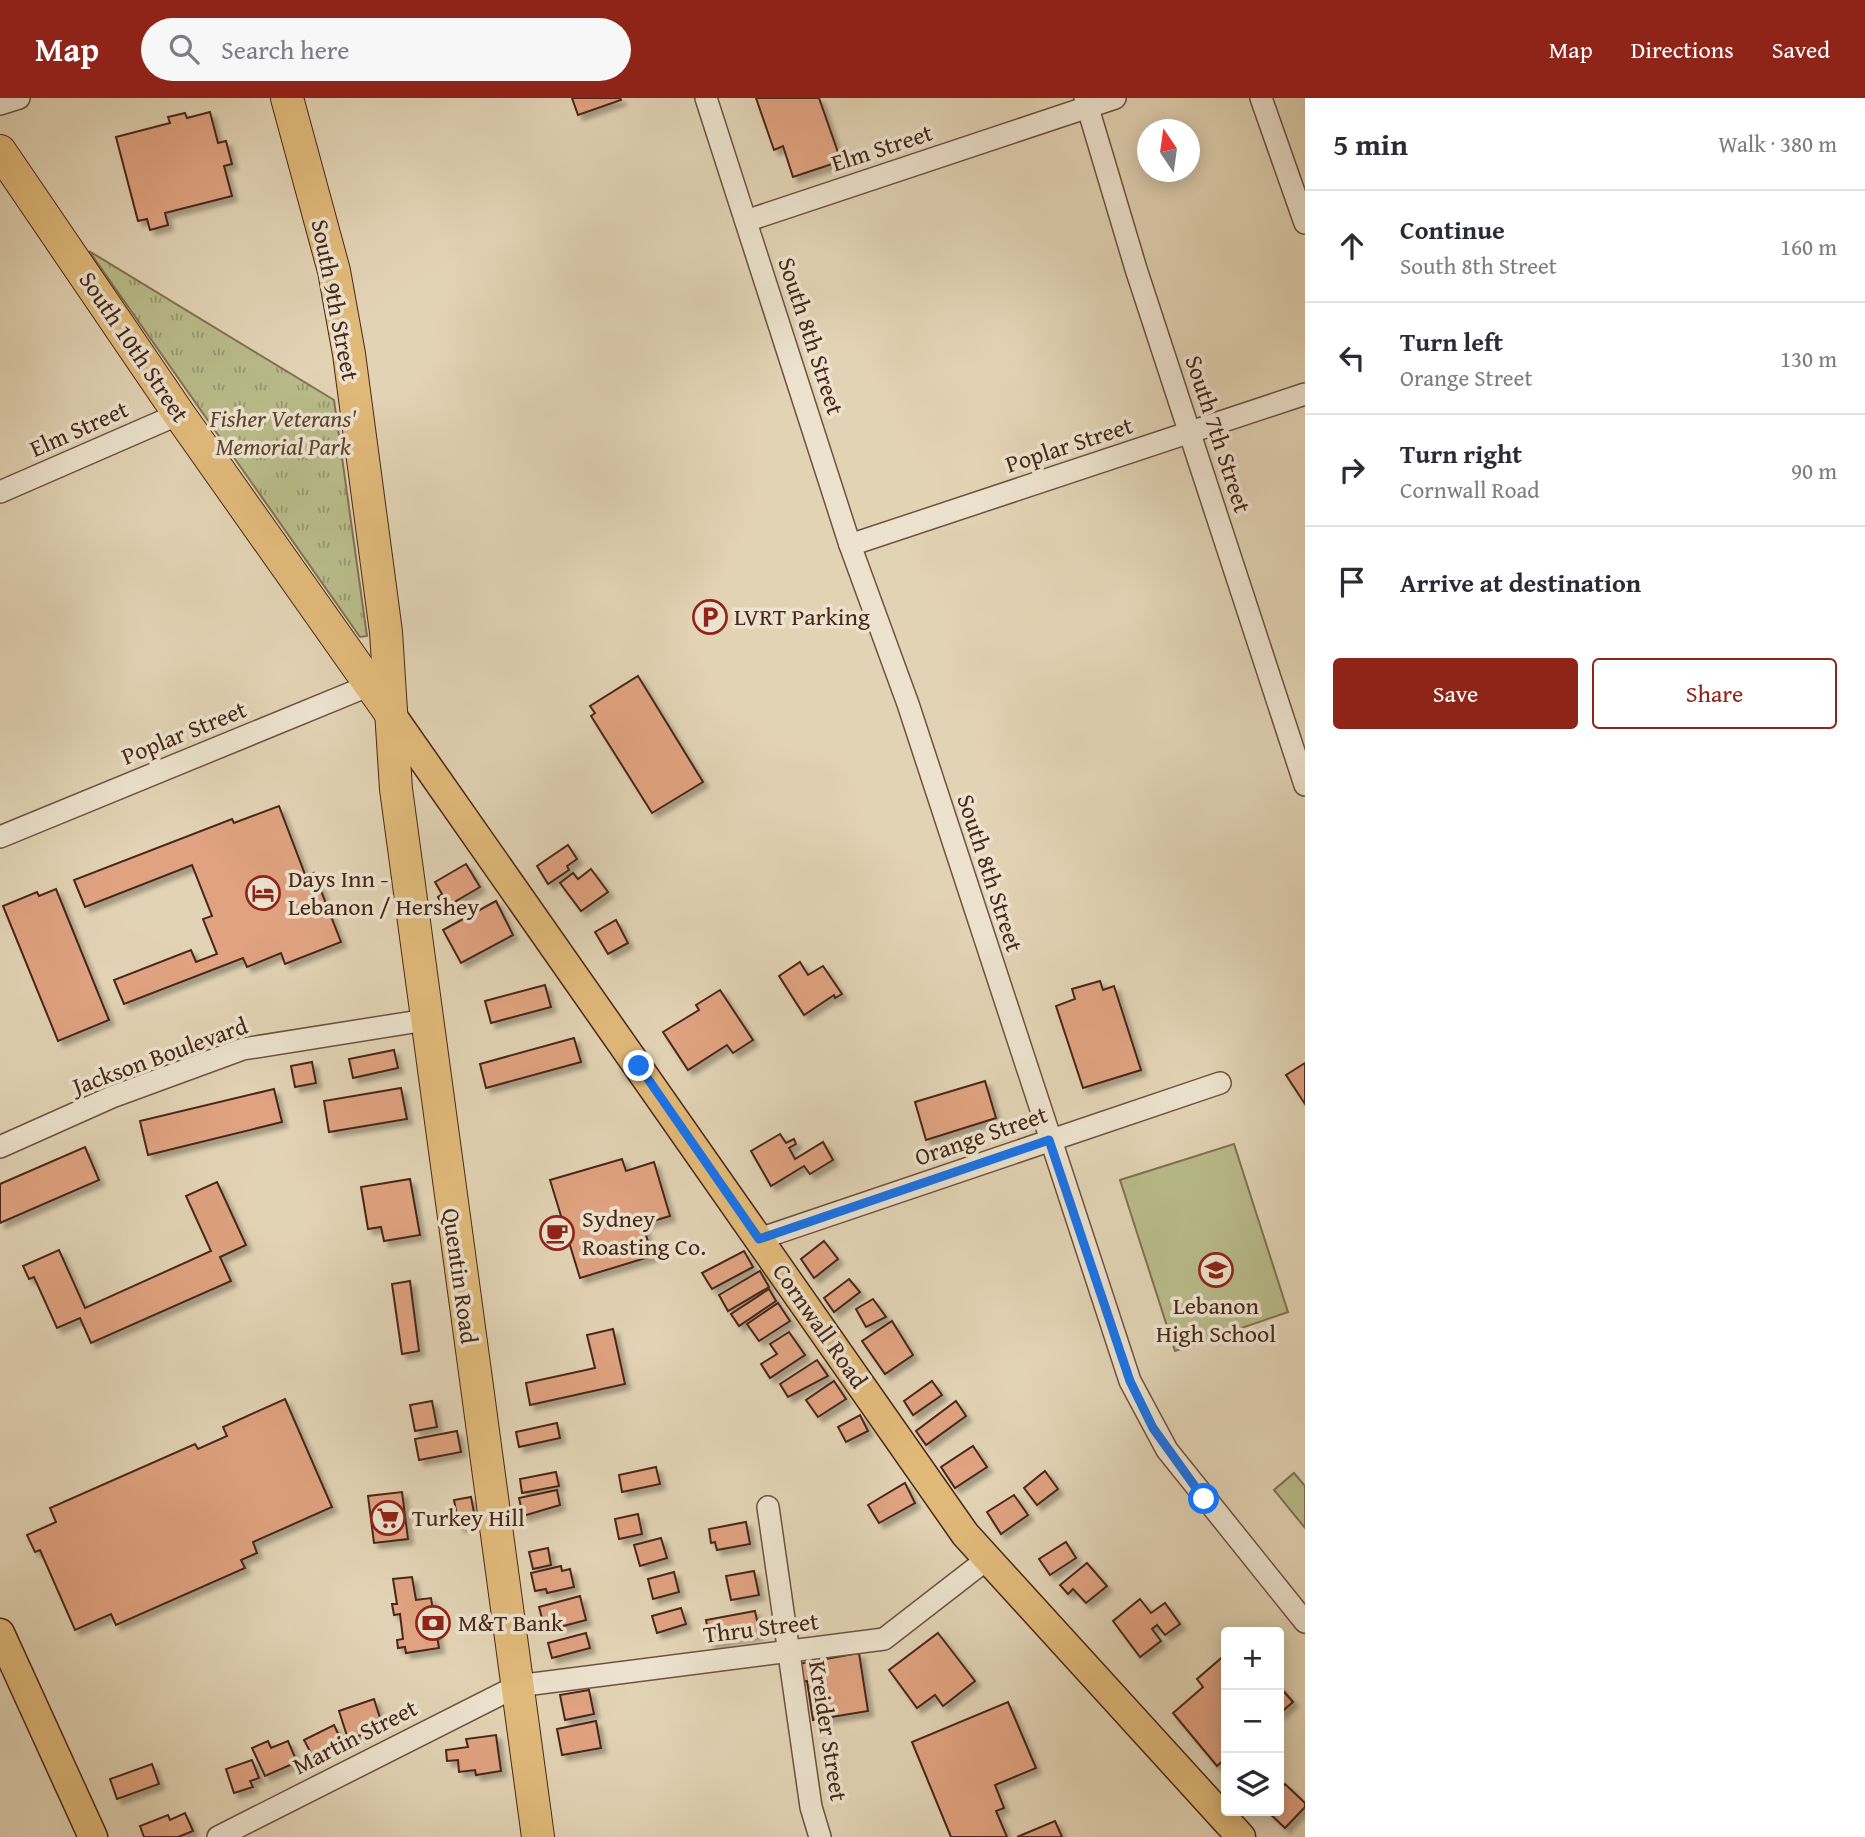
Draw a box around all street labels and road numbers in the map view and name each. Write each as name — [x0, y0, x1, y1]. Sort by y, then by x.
street label: Elm Street — [827, 115, 937, 180]
street label: South 9th Street — [303, 216, 368, 384]
street label: South 8th Street — [770, 253, 854, 420]
street label: South 10th Street — [71, 264, 198, 430]
street label: South 7th Street — [1177, 351, 1261, 518]
street label: Elm Street — [24, 391, 134, 466]
street label: Poplar Street — [1001, 407, 1138, 482]
street label: Poplar Street — [116, 691, 252, 774]
street label: South 8th Street — [949, 790, 1033, 957]
street label: Jackson Boulevard — [65, 1008, 252, 1104]
street label: Orange Street — [910, 1096, 1052, 1175]
street label: Quentin Road — [434, 1206, 487, 1346]
street label: Cornwall Road — [764, 1256, 877, 1396]
street label: Thru Street — [701, 1603, 821, 1652]
street label: Kreider Street — [800, 1658, 857, 1804]
street label: Martin Street — [286, 1690, 424, 1783]

